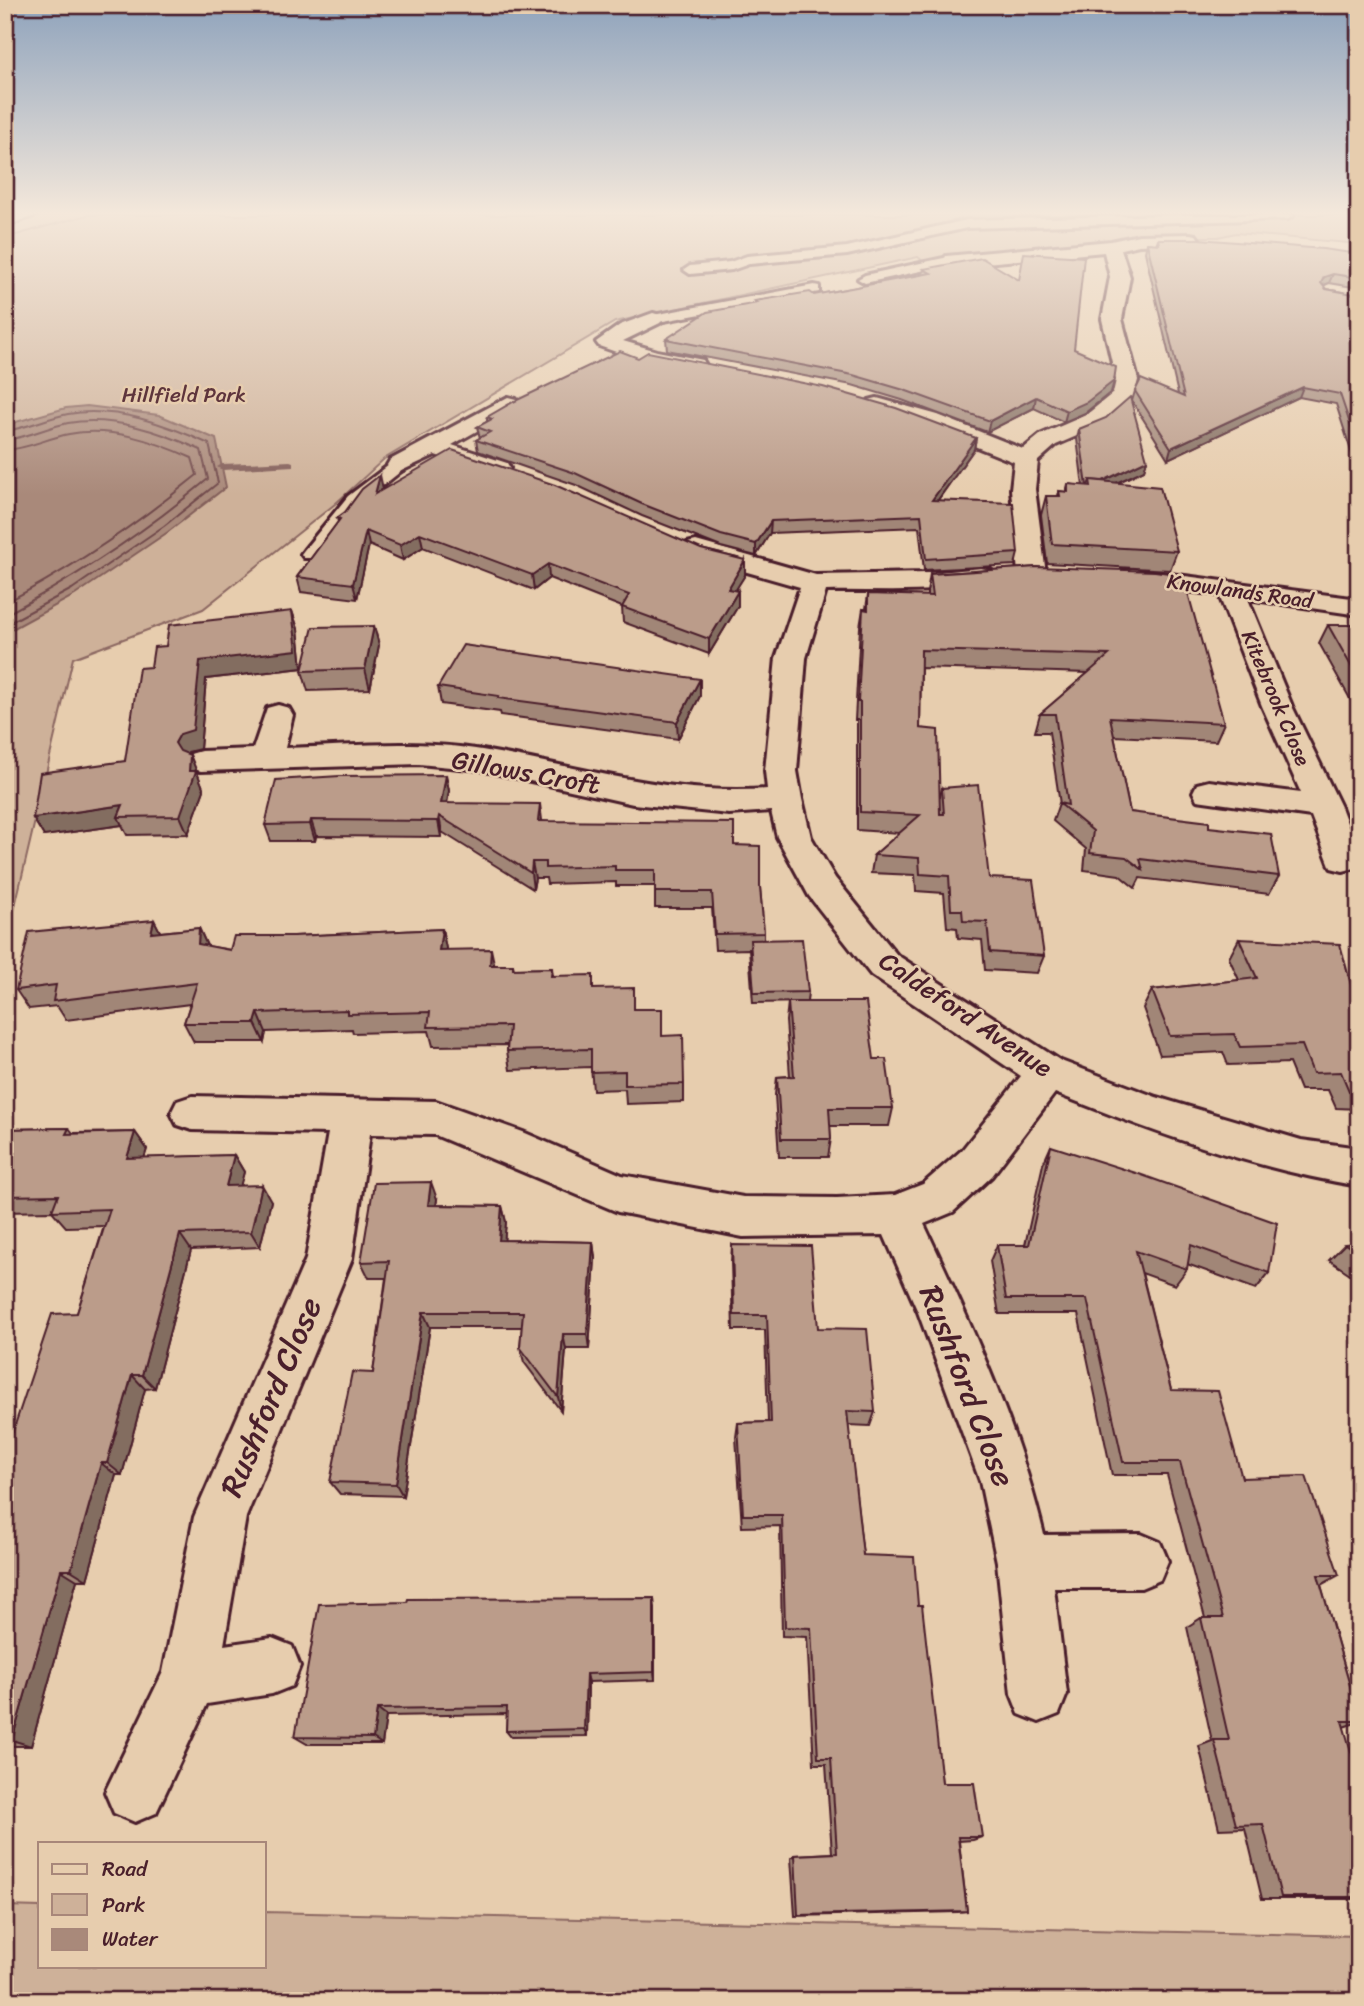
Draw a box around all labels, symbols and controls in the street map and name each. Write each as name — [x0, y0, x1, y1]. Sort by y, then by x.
park label: Hillfield Park — [122, 376, 246, 414]
street label: Knowlands Road — [1165, 562, 1317, 620]
street label: Kitebrook Close — [1230, 624, 1322, 772]
street label: Gillows Croft — [448, 736, 604, 808]
street label: Caldeford Avenue — [869, 938, 1063, 1090]
street label: Rushford Close — [902, 1277, 1032, 1495]
street label: Rushford Close — [203, 1288, 339, 1506]
legend — [38, 1842, 266, 1968]
text: Road — [102, 1850, 149, 1888]
text: Park — [102, 1886, 145, 1924]
text: Water — [102, 1920, 159, 1958]

